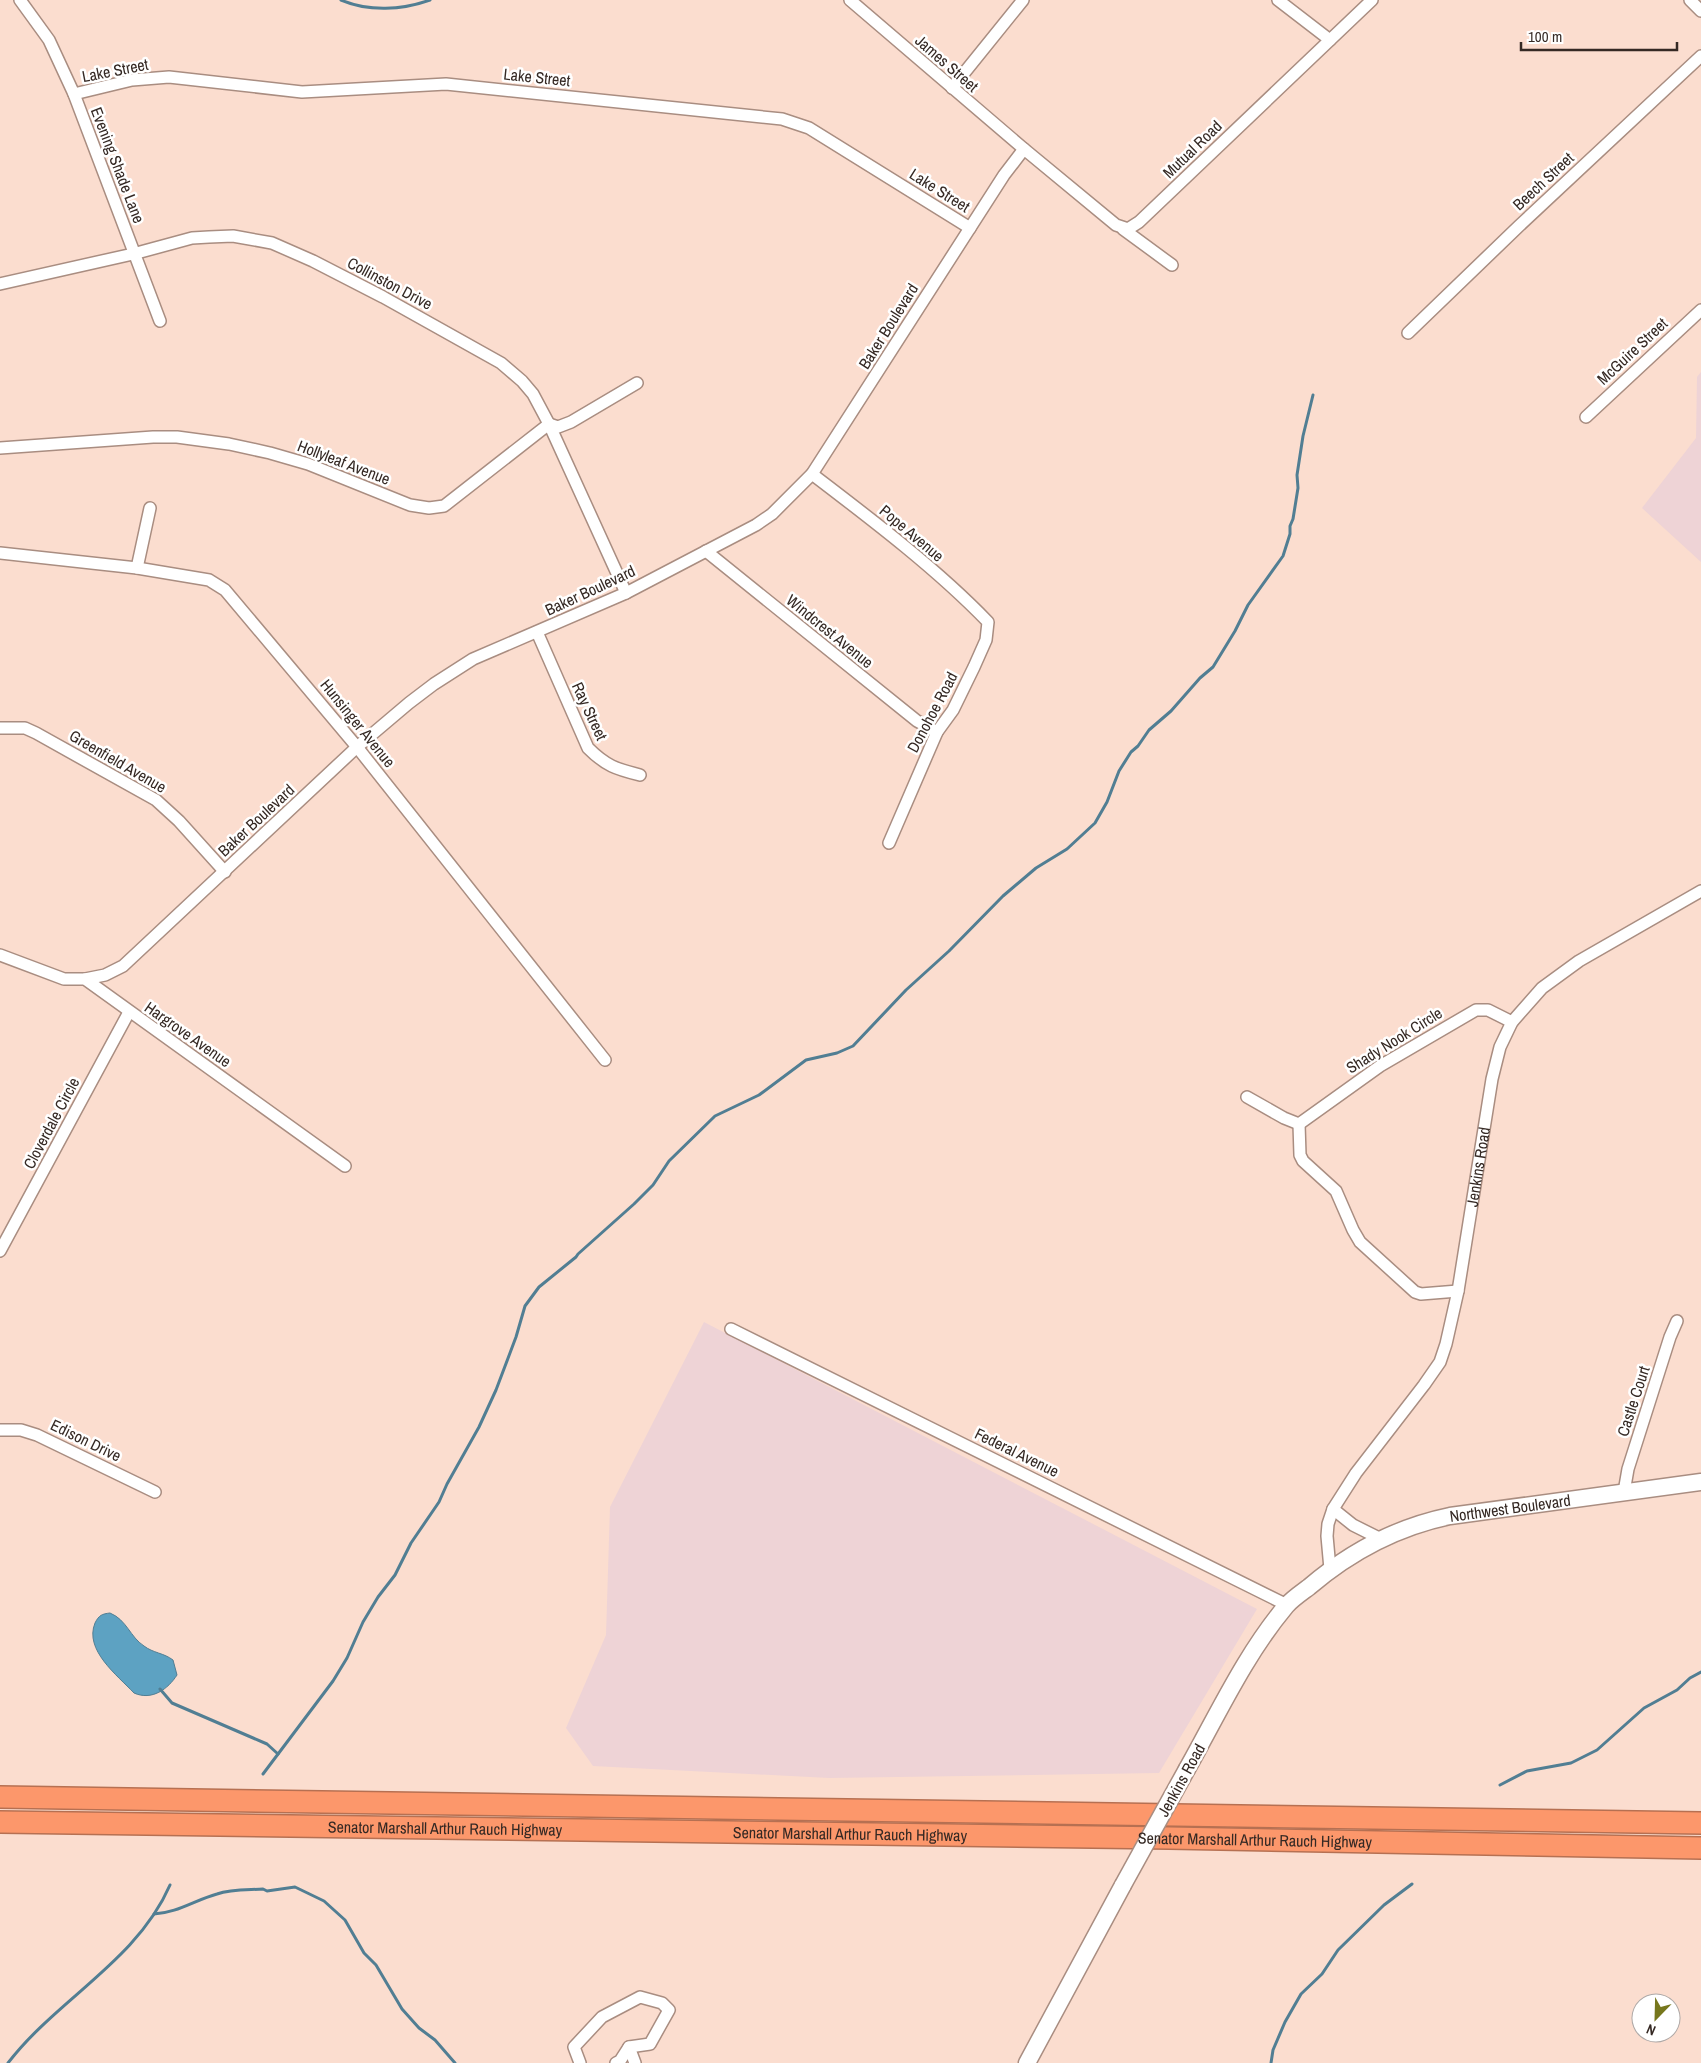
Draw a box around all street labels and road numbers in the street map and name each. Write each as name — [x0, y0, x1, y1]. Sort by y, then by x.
street label: James Street — [911, 29, 984, 97]
street label: Lake Street — [80, 53, 150, 87]
street label: Lake Street — [502, 63, 572, 91]
street label: Evening Shade Lane — [86, 104, 150, 226]
street label: Mutual Road — [1158, 115, 1226, 183]
street label: Beech Street — [1508, 147, 1578, 215]
street label: Lake Street — [906, 163, 975, 217]
street label: Collinston Drive — [344, 251, 436, 315]
street label: Baker Boulevard — [853, 279, 923, 373]
street label: McGuire Street — [1592, 312, 1672, 389]
street label: Hollyleaf Avenue — [295, 434, 393, 490]
street label: Pope Avenue — [875, 500, 949, 566]
street label: Baker Boulevard — [541, 560, 639, 620]
street label: Windcrest Avenue — [782, 589, 878, 673]
street label: Donohoe Road — [902, 668, 962, 756]
street label: Hunsinger Avenue — [316, 674, 400, 772]
street label: Ray Street — [567, 678, 613, 744]
street label: Greenfield Avenue — [66, 724, 170, 798]
street label: Baker Boulevard — [213, 779, 299, 861]
street label: Hargrove Avenue — [140, 996, 236, 1072]
street label: Shady Nook Circle — [1342, 1002, 1446, 1078]
street label: Cloverdale Circle — [18, 1073, 84, 1173]
street label: Jenkins Road — [1461, 1125, 1495, 1208]
street label: Castle Court — [1611, 1363, 1655, 1439]
street label: Edison Drive — [47, 1413, 125, 1467]
street label: Federal Avenue — [971, 1422, 1063, 1482]
street label: Northwest Boulevard — [1448, 1489, 1572, 1527]
street label: Jenkins Road — [1152, 1740, 1210, 1820]
street label: Senator Marshall Arthur Rauch Highway — [328, 1815, 563, 1841]
street label: Senator Marshall Arthur Rauch Highway — [733, 1821, 968, 1846]
street label: Senator Marshall Arthur Rauch Highway — [1138, 1827, 1373, 1853]

